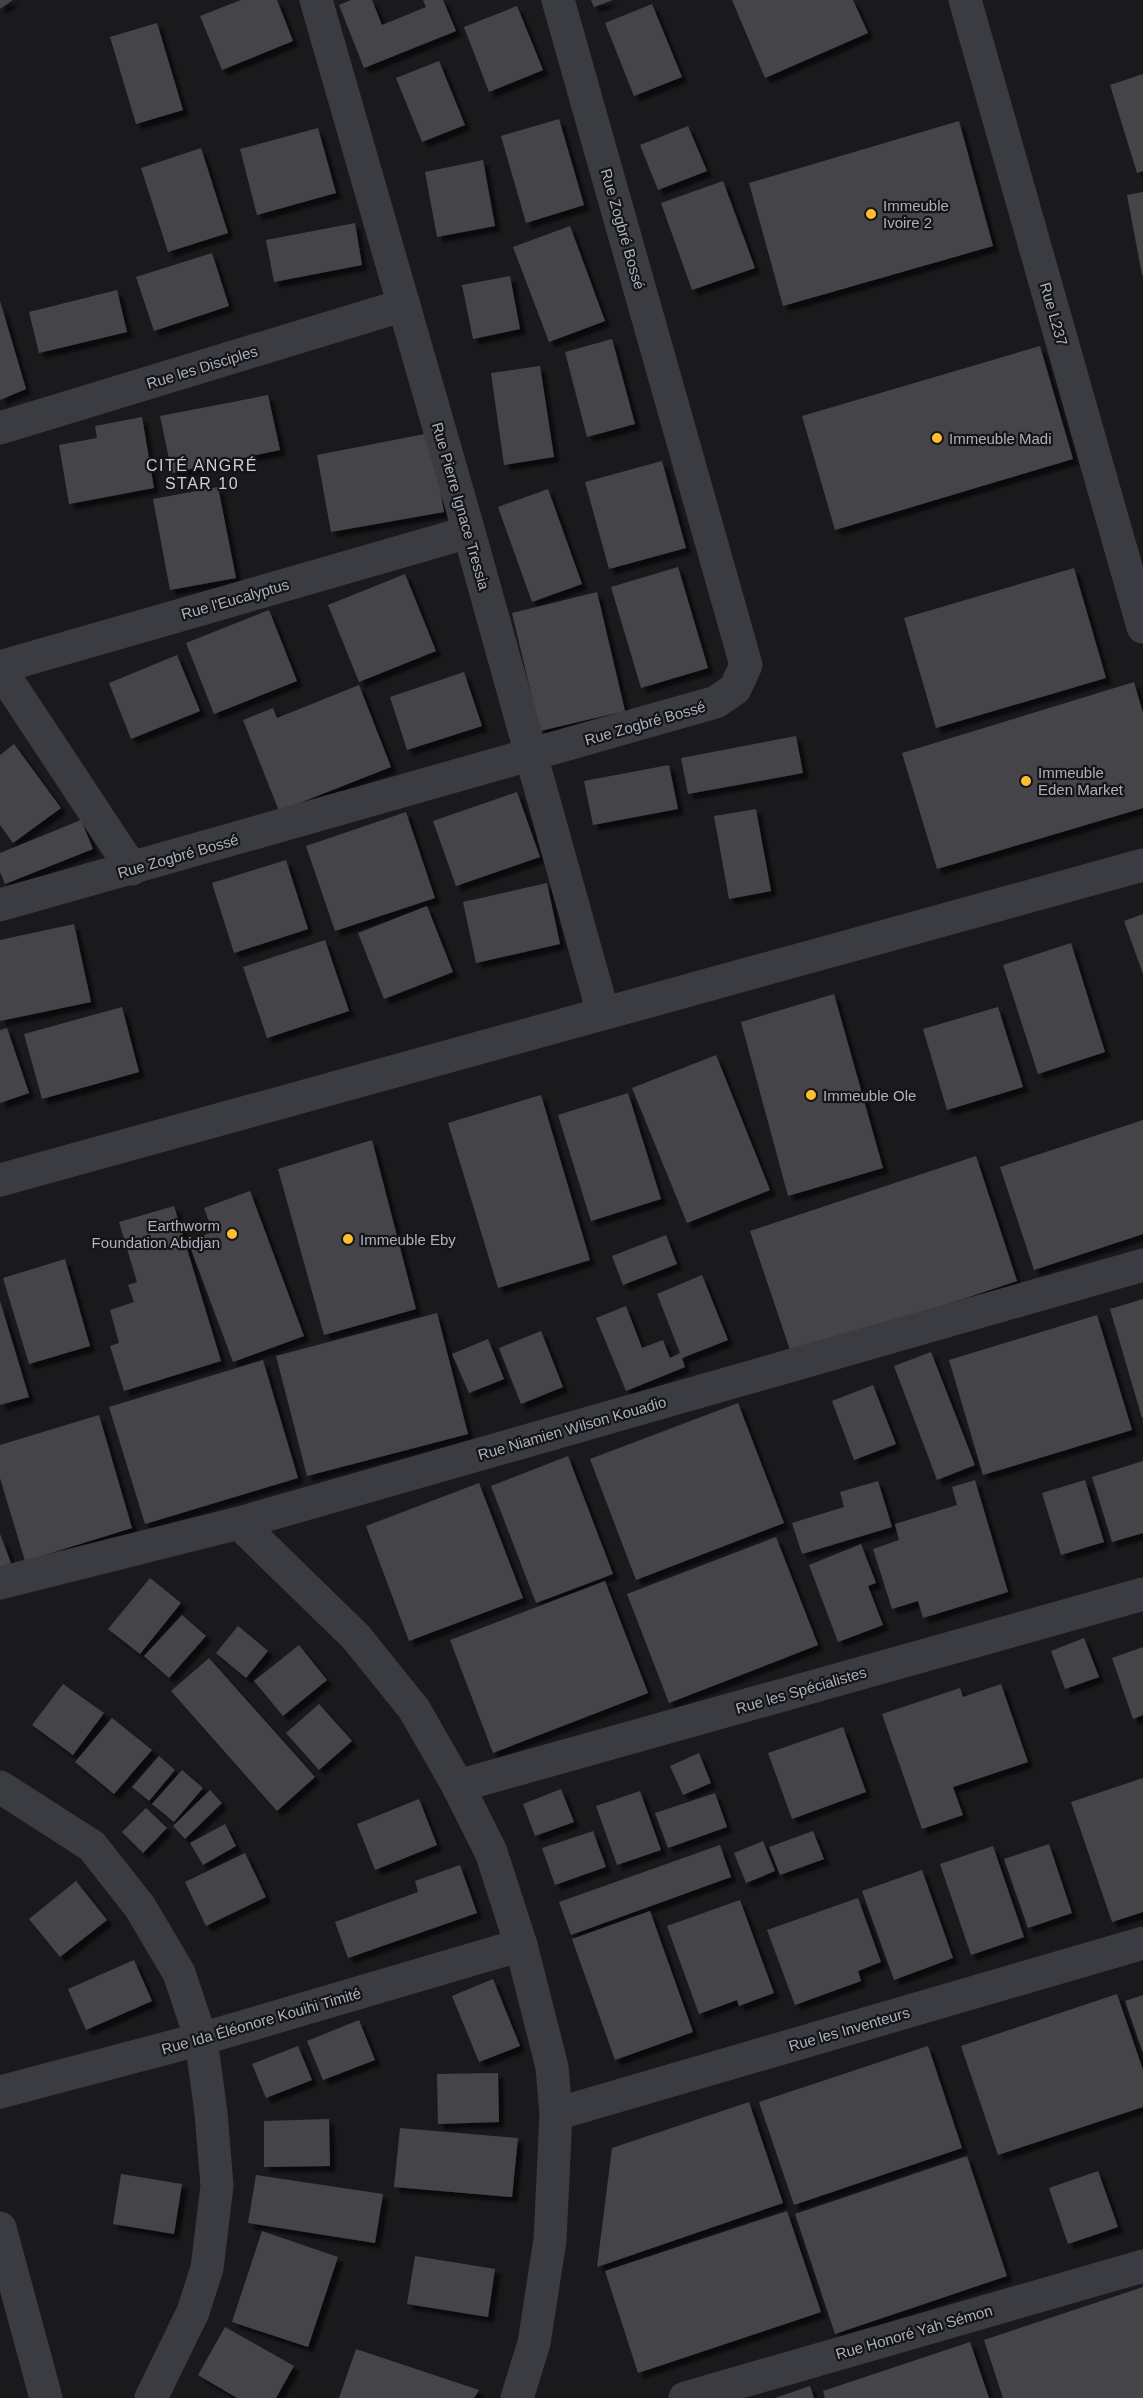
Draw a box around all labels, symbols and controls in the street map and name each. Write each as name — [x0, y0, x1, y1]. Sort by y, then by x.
street label: Rue Zogbré Bossé — [598, 167, 648, 291]
place label: Immeuble Ivoire 2 — [883, 197, 949, 231]
marker: Immeuble Ivoire 2 — [864, 207, 878, 221]
street label: Rue L237 — [1037, 280, 1071, 348]
street label: Rue les Disciples — [145, 342, 259, 392]
street label: Rue Pierre Ignace Tressia — [429, 420, 493, 592]
place label: Immeuble Madi — [949, 430, 1052, 447]
marker: Immeuble Madi — [930, 431, 944, 445]
district label: CITÉ ANGRÉ STAR 10 — [146, 456, 258, 492]
street label: Rue l'Eucalyptus — [179, 575, 291, 623]
street label: Rue Zogbré Bossé — [583, 698, 707, 748]
place label: Immeuble Eden Market — [1038, 764, 1124, 798]
marker: Immeuble Eden Market — [1019, 774, 1033, 788]
street label: Rue Zogbré Bossé — [116, 831, 240, 881]
place label: Immeuble Ole — [823, 1087, 916, 1104]
marker: Immeuble Ole — [804, 1088, 818, 1102]
place label: Earthworm Foundation Abidjan — [92, 1217, 220, 1251]
marker: Earthworm Foundation Abidjan — [225, 1227, 239, 1241]
place label: Immeuble Eby — [360, 1231, 456, 1248]
marker: Immeuble Eby — [341, 1232, 355, 1246]
street label: Rue Niamien Wilson Kouadio — [476, 1393, 668, 1463]
street label: Rue les Spécialistes — [734, 1663, 868, 1717]
street label: Rue Ida Éléonore Kouihi Timité — [159, 1984, 363, 2058]
street label: Rue les Inventeurs — [787, 2004, 911, 2054]
street label: Rue Honoré Yah Sémon — [834, 2301, 994, 2363]

